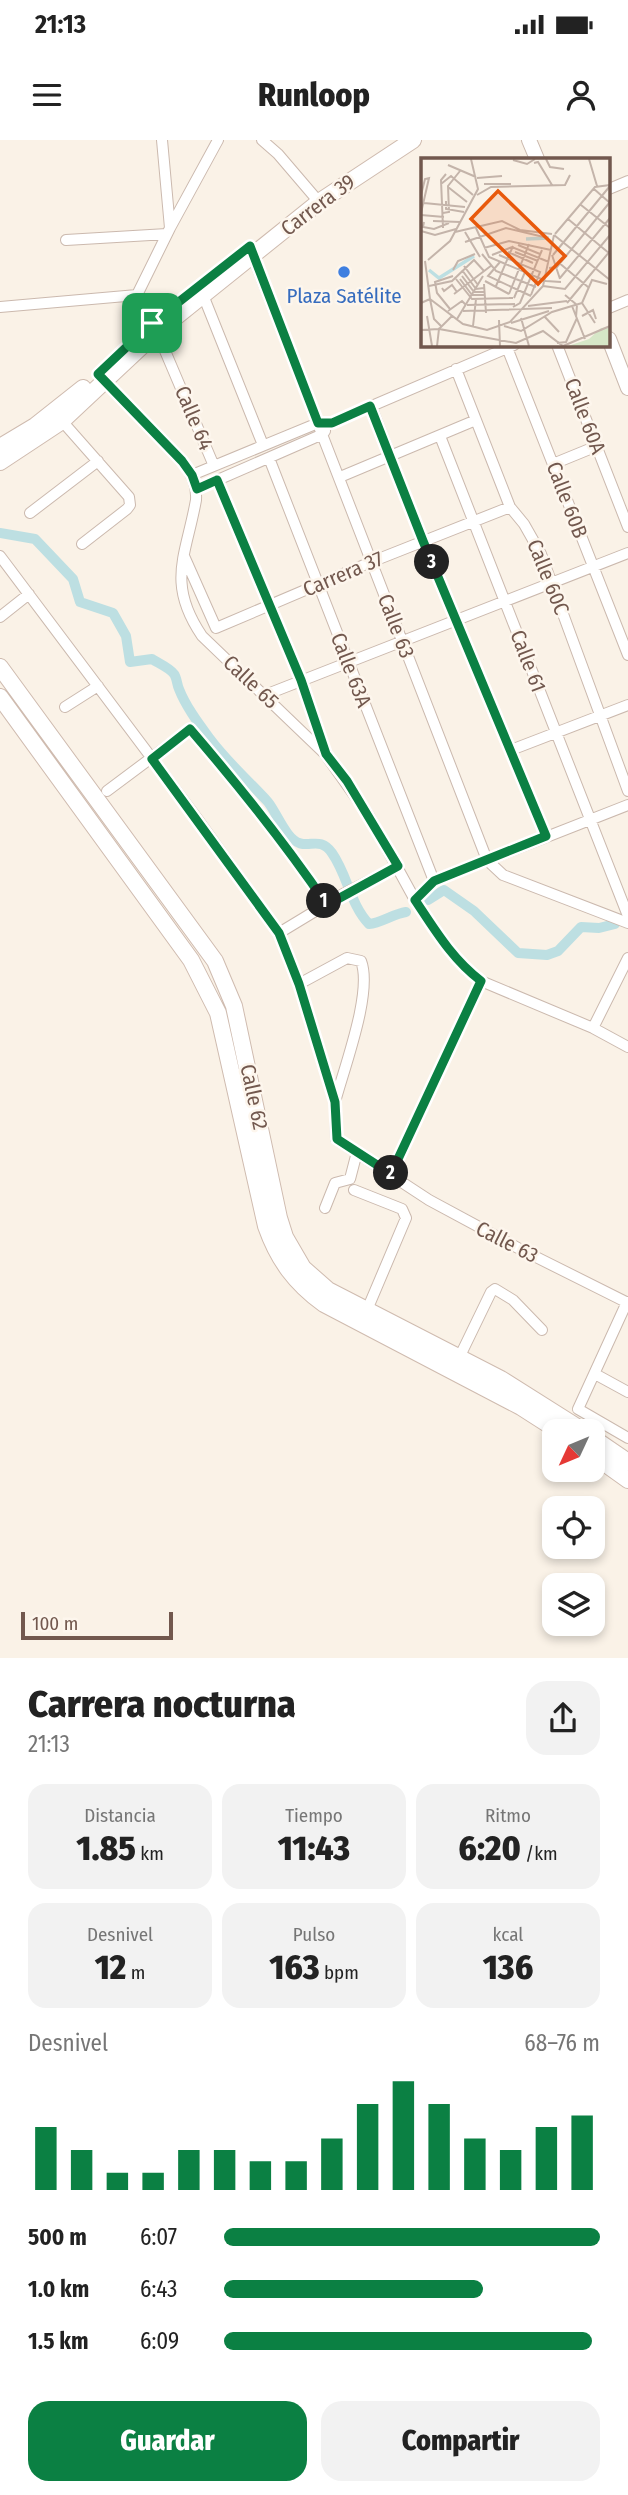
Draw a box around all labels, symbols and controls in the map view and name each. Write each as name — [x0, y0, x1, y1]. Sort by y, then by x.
text: 21:13 — [35, 9, 86, 40]
icon: menu — [28, 76, 66, 114]
text: Runloop — [258, 76, 370, 114]
icon: person — [562, 76, 600, 114]
inset map — [421, 158, 610, 346]
street label: Carrera 39 — [276, 169, 360, 241]
marker: Plaza Satélite — [336, 264, 352, 280]
place label: Plaza Satélite — [286, 283, 402, 309]
pin — [122, 293, 182, 353]
icon: arrive — [133, 304, 171, 342]
street label: Calle 60A — [559, 374, 611, 458]
street label: Calle 64 — [169, 382, 219, 454]
street label: Calle 60B — [541, 458, 593, 542]
street label: Calle 60C — [521, 536, 575, 619]
pin: 3 — [414, 544, 450, 580]
street label: Carrera 37 — [299, 545, 387, 603]
text: 3 — [427, 550, 436, 573]
street label: Calle 63 — [372, 590, 420, 662]
street label: Calle 61 — [504, 626, 552, 696]
street label: Calle 63A — [325, 629, 377, 711]
street label: Calle 65 — [218, 650, 284, 714]
pin: 1 — [306, 884, 342, 918]
text: 1 — [319, 889, 328, 912]
street label: Calle 62 — [234, 1062, 274, 1132]
pin: 2 — [374, 1156, 408, 1190]
text: 2 — [386, 1161, 395, 1184]
street label: Calle 63 — [471, 1215, 543, 1269]
north arrow — [542, 1419, 606, 1482]
map controls — [542, 1419, 605, 1636]
button: locate — [542, 1496, 605, 1559]
button: layers — [542, 1573, 605, 1636]
scale bar — [21, 1610, 173, 1641]
text: 100 m — [32, 1612, 78, 1635]
text: Carrera nocturna — [28, 1681, 296, 1727]
button: share — [526, 1681, 600, 1755]
text: 21:13 — [28, 1730, 70, 1758]
text: Distancia — [84, 1804, 156, 1827]
text: Tiempo — [285, 1804, 343, 1827]
text: Ritmo — [485, 1804, 531, 1827]
text: 1.85 — [76, 1827, 136, 1869]
text: 11:43 — [278, 1827, 350, 1869]
text: 6:20 — [458, 1827, 521, 1869]
text: km — [136, 1842, 164, 1865]
text: /km — [521, 1842, 558, 1865]
text: Desnivel — [87, 1923, 153, 1946]
text: Pulso — [293, 1923, 335, 1946]
text: kcal — [493, 1923, 523, 1946]
text: 12 — [95, 1946, 126, 1988]
text: 163 — [269, 1946, 320, 1988]
text: 136 — [483, 1946, 533, 1988]
text: m — [126, 1961, 145, 1984]
text: bpm — [320, 1961, 359, 1984]
text: Desnivel — [28, 2029, 108, 2057]
text: 68–76 m — [524, 2029, 600, 2057]
text: 500 m — [28, 2223, 87, 2251]
text: 6:07 — [140, 2223, 177, 2251]
text: 1.0 km — [28, 2275, 89, 2303]
text: 6:43 — [140, 2275, 177, 2303]
text: 1.5 km — [28, 2327, 89, 2355]
text: 6:09 — [140, 2327, 179, 2355]
button: Guardar — [28, 2401, 307, 2481]
button: Compartir — [321, 2401, 600, 2481]

